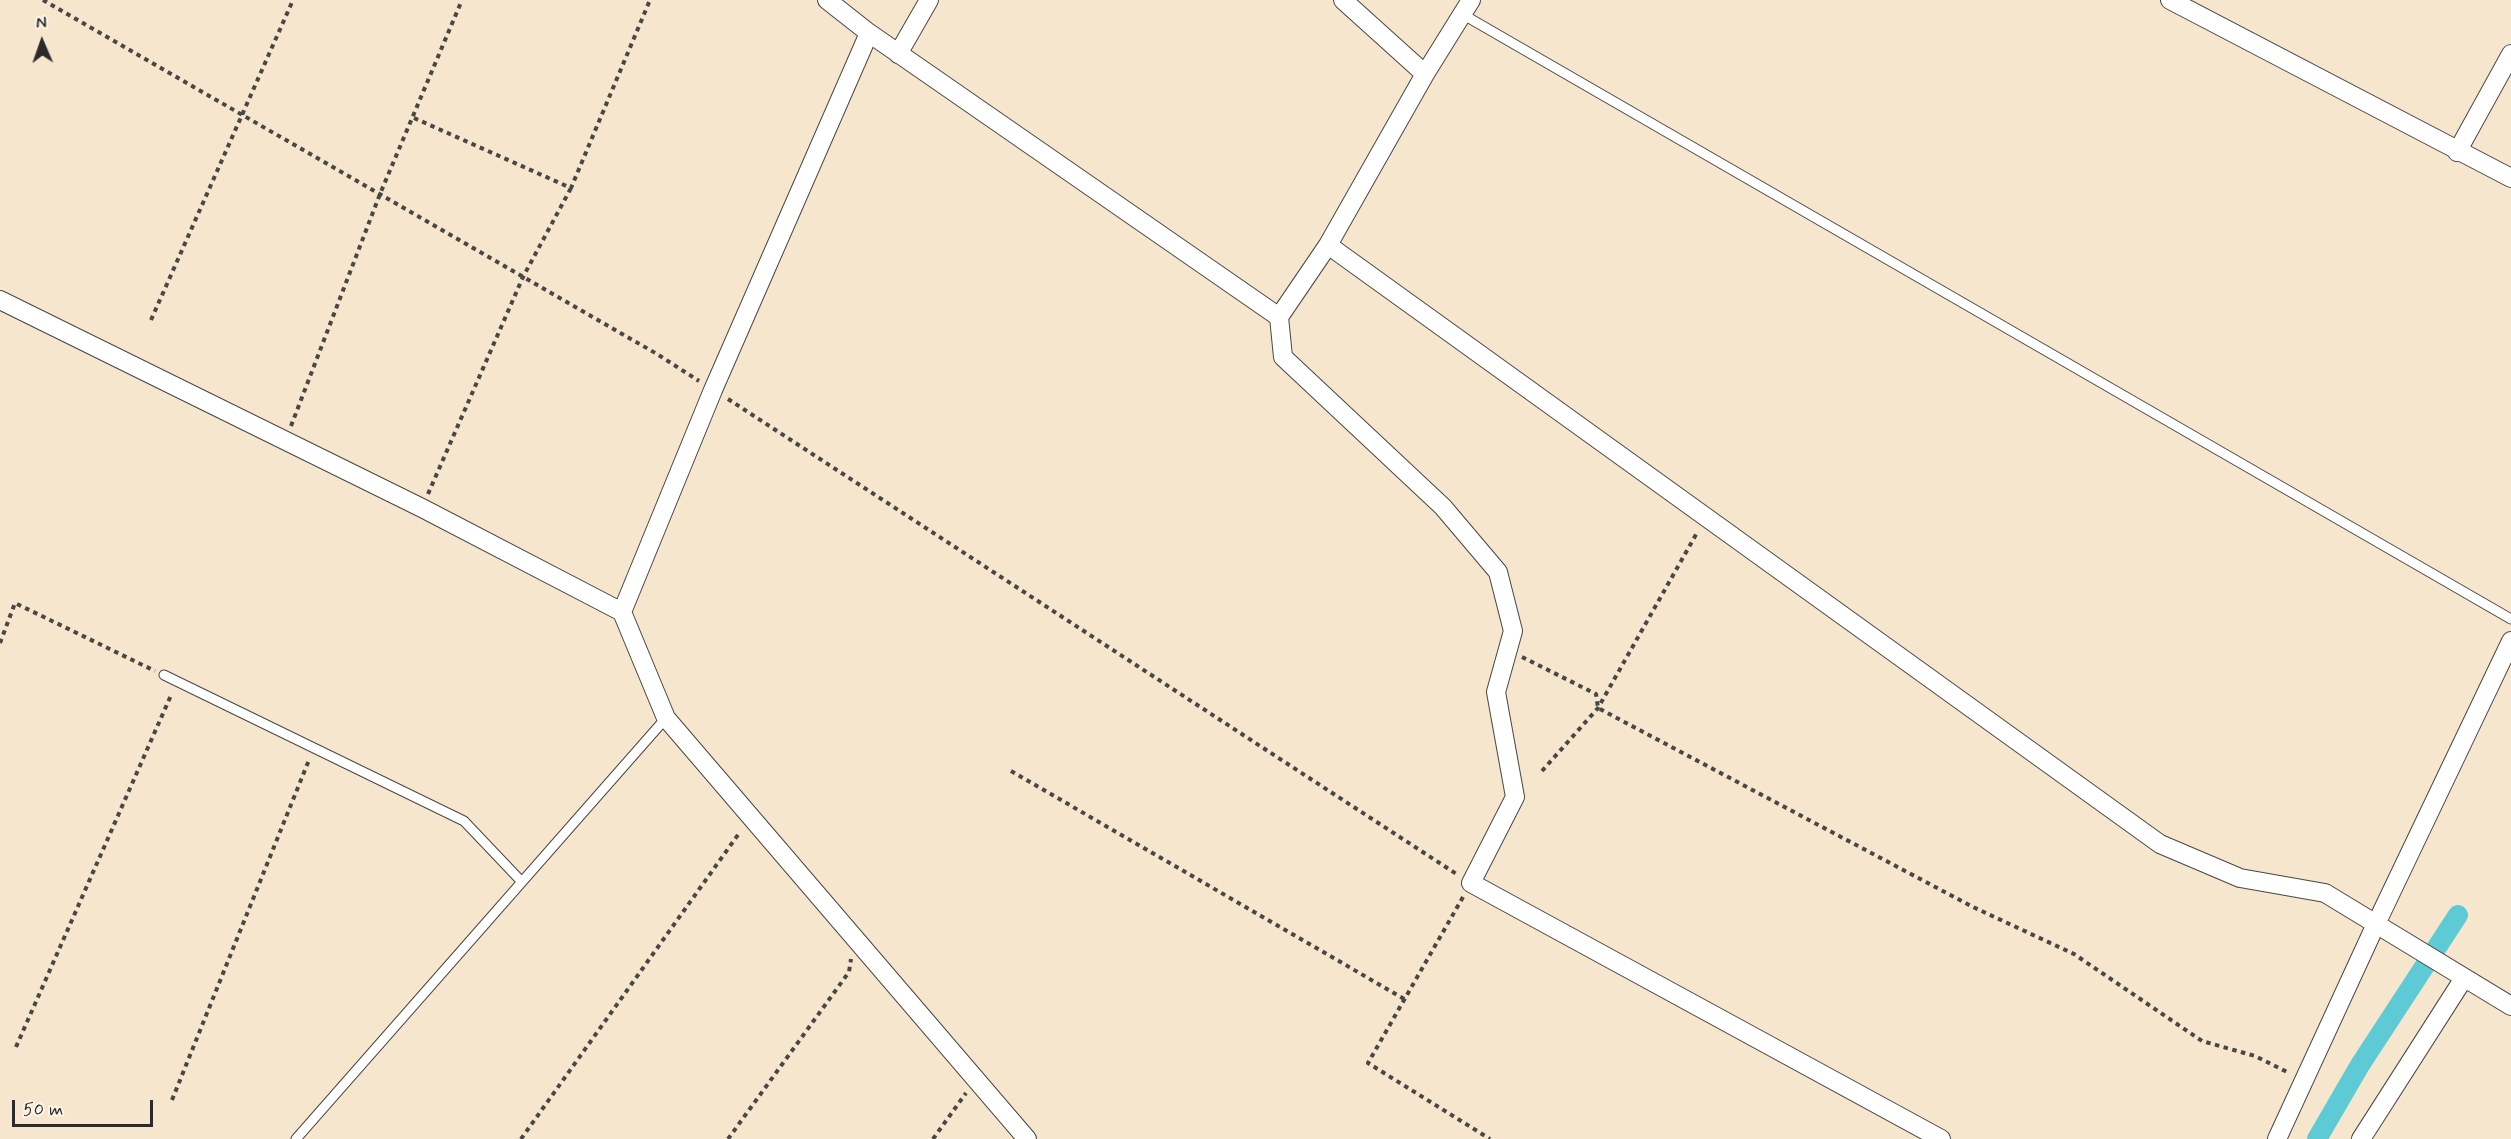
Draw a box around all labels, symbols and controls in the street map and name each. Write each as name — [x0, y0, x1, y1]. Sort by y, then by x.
north arrow — [12, 12, 72, 72]
text: N — [36, 13, 47, 34]
scale bar — [15, 1088, 156, 1126]
text: 50 m — [23, 1098, 63, 1122]

